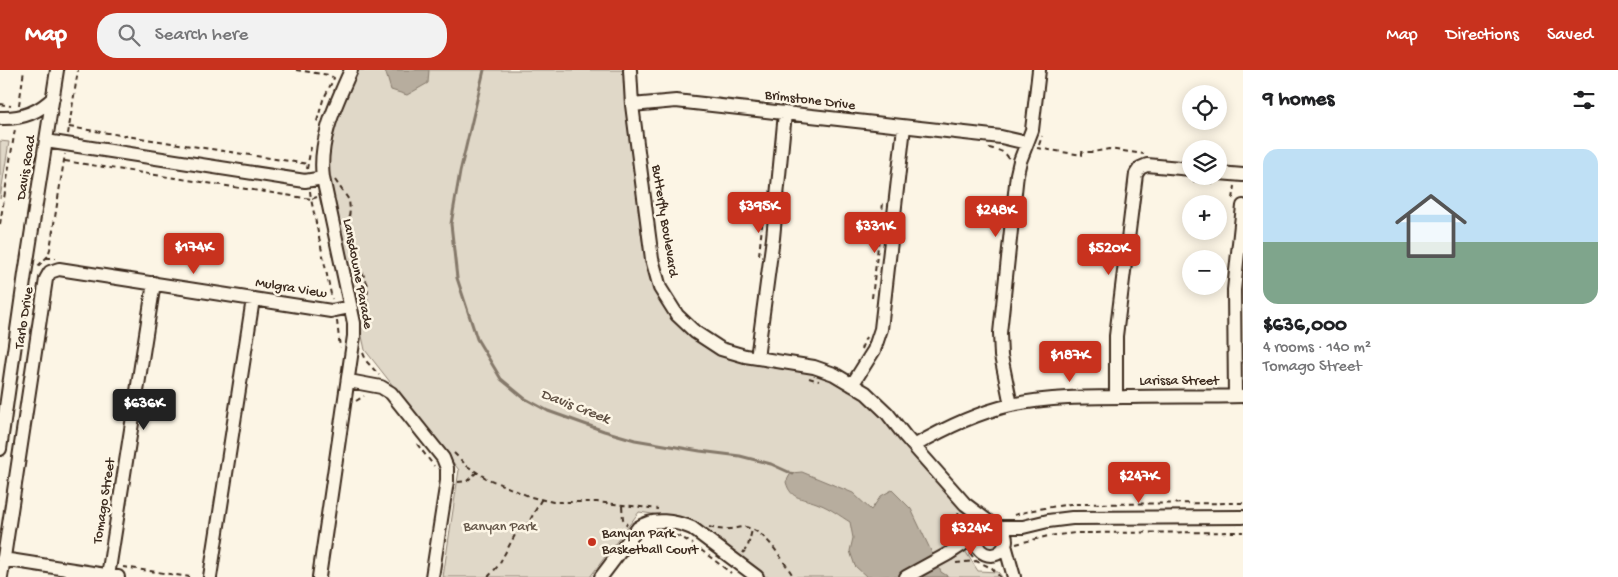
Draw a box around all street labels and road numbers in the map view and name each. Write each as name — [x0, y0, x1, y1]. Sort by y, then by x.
street label: Brimstone Drive — [763, 87, 857, 115]
street label: Davis Road — [13, 133, 41, 202]
street label: Butterfly Boulevard — [647, 163, 682, 280]
street label: Lansdowne Parade — [338, 217, 376, 331]
street label: Mulgra View — [254, 275, 328, 303]
street label: Tarlo Drive — [12, 285, 38, 351]
street label: Larissa Street — [1139, 373, 1220, 390]
street label: Tomago Street — [90, 456, 120, 546]

